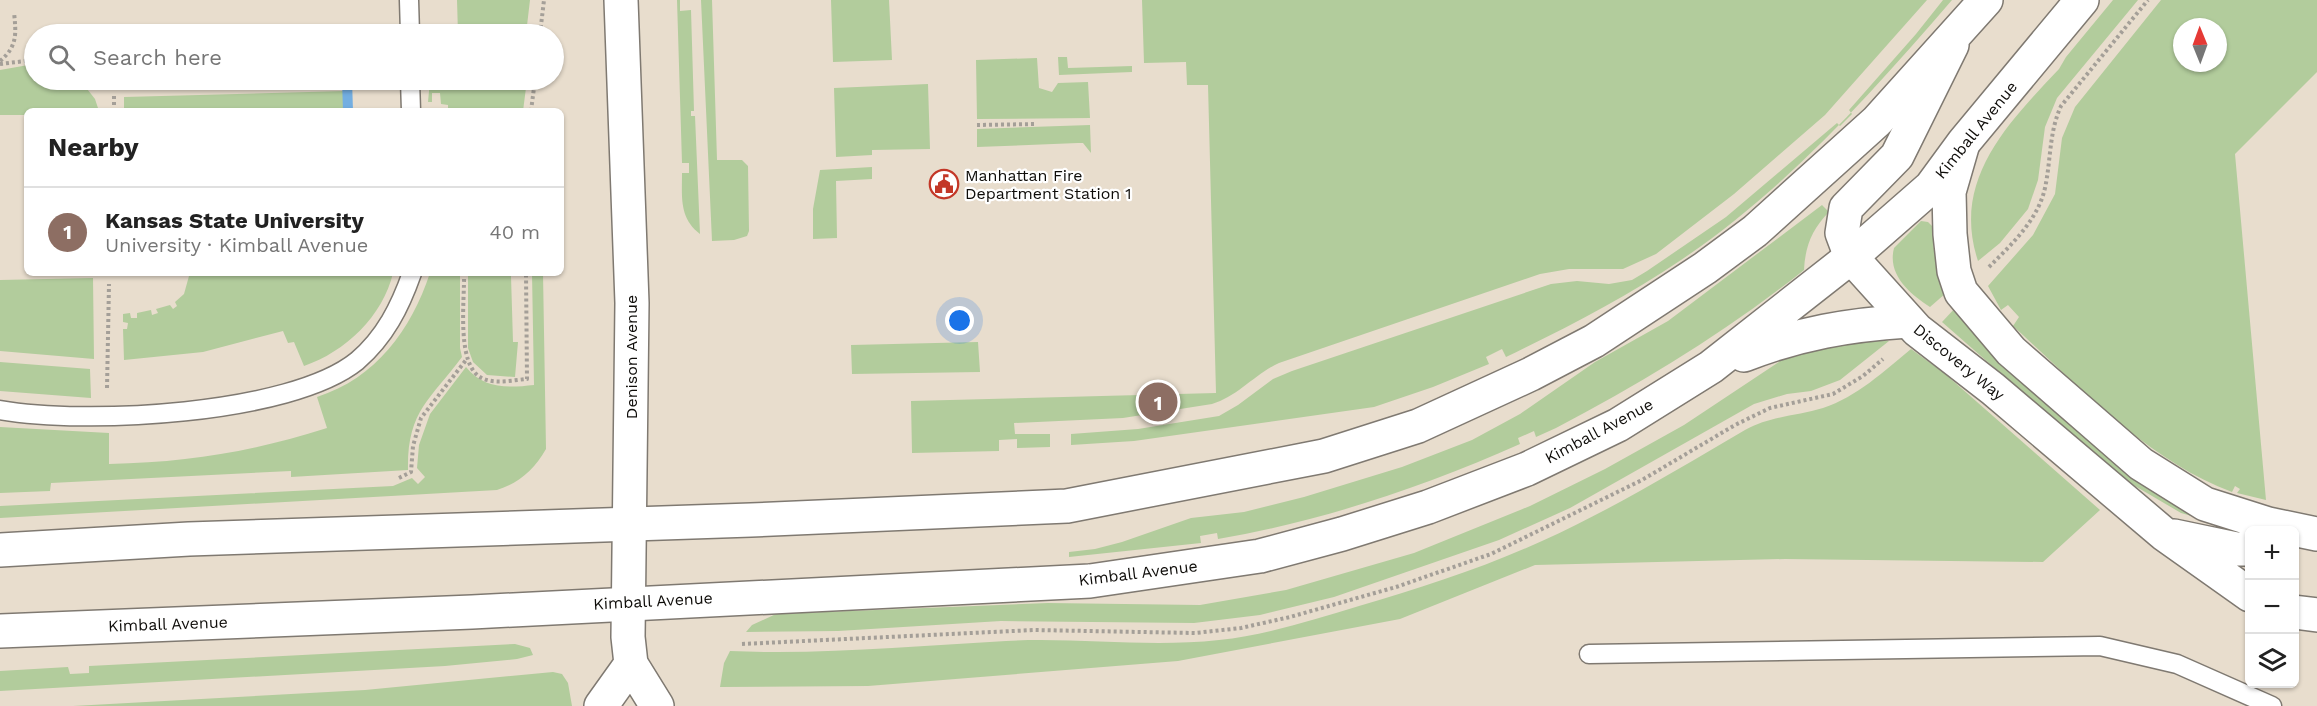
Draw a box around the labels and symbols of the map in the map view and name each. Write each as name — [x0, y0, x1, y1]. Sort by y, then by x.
north arrow — [2173, 18, 2227, 72]
street label: Kimball Avenue — [1931, 77, 2021, 183]
place label: Manhattan Fire Department Station 1 — [965, 166, 1132, 203]
public building icon: Manhattan Fire Department Station 1 — [928, 168, 960, 200]
street label: Denison Avenue — [622, 295, 641, 419]
your location — [945, 306, 974, 335]
street label: Discovery Way — [1910, 320, 2009, 405]
pin: 1 — [1138, 380, 1178, 424]
street label: Kimball Avenue — [1542, 395, 1656, 467]
street label: Kimball Avenue — [1077, 556, 1199, 590]
street label: Kimball Avenue — [593, 588, 713, 614]
street label: Kimball Avenue — [108, 612, 228, 636]

